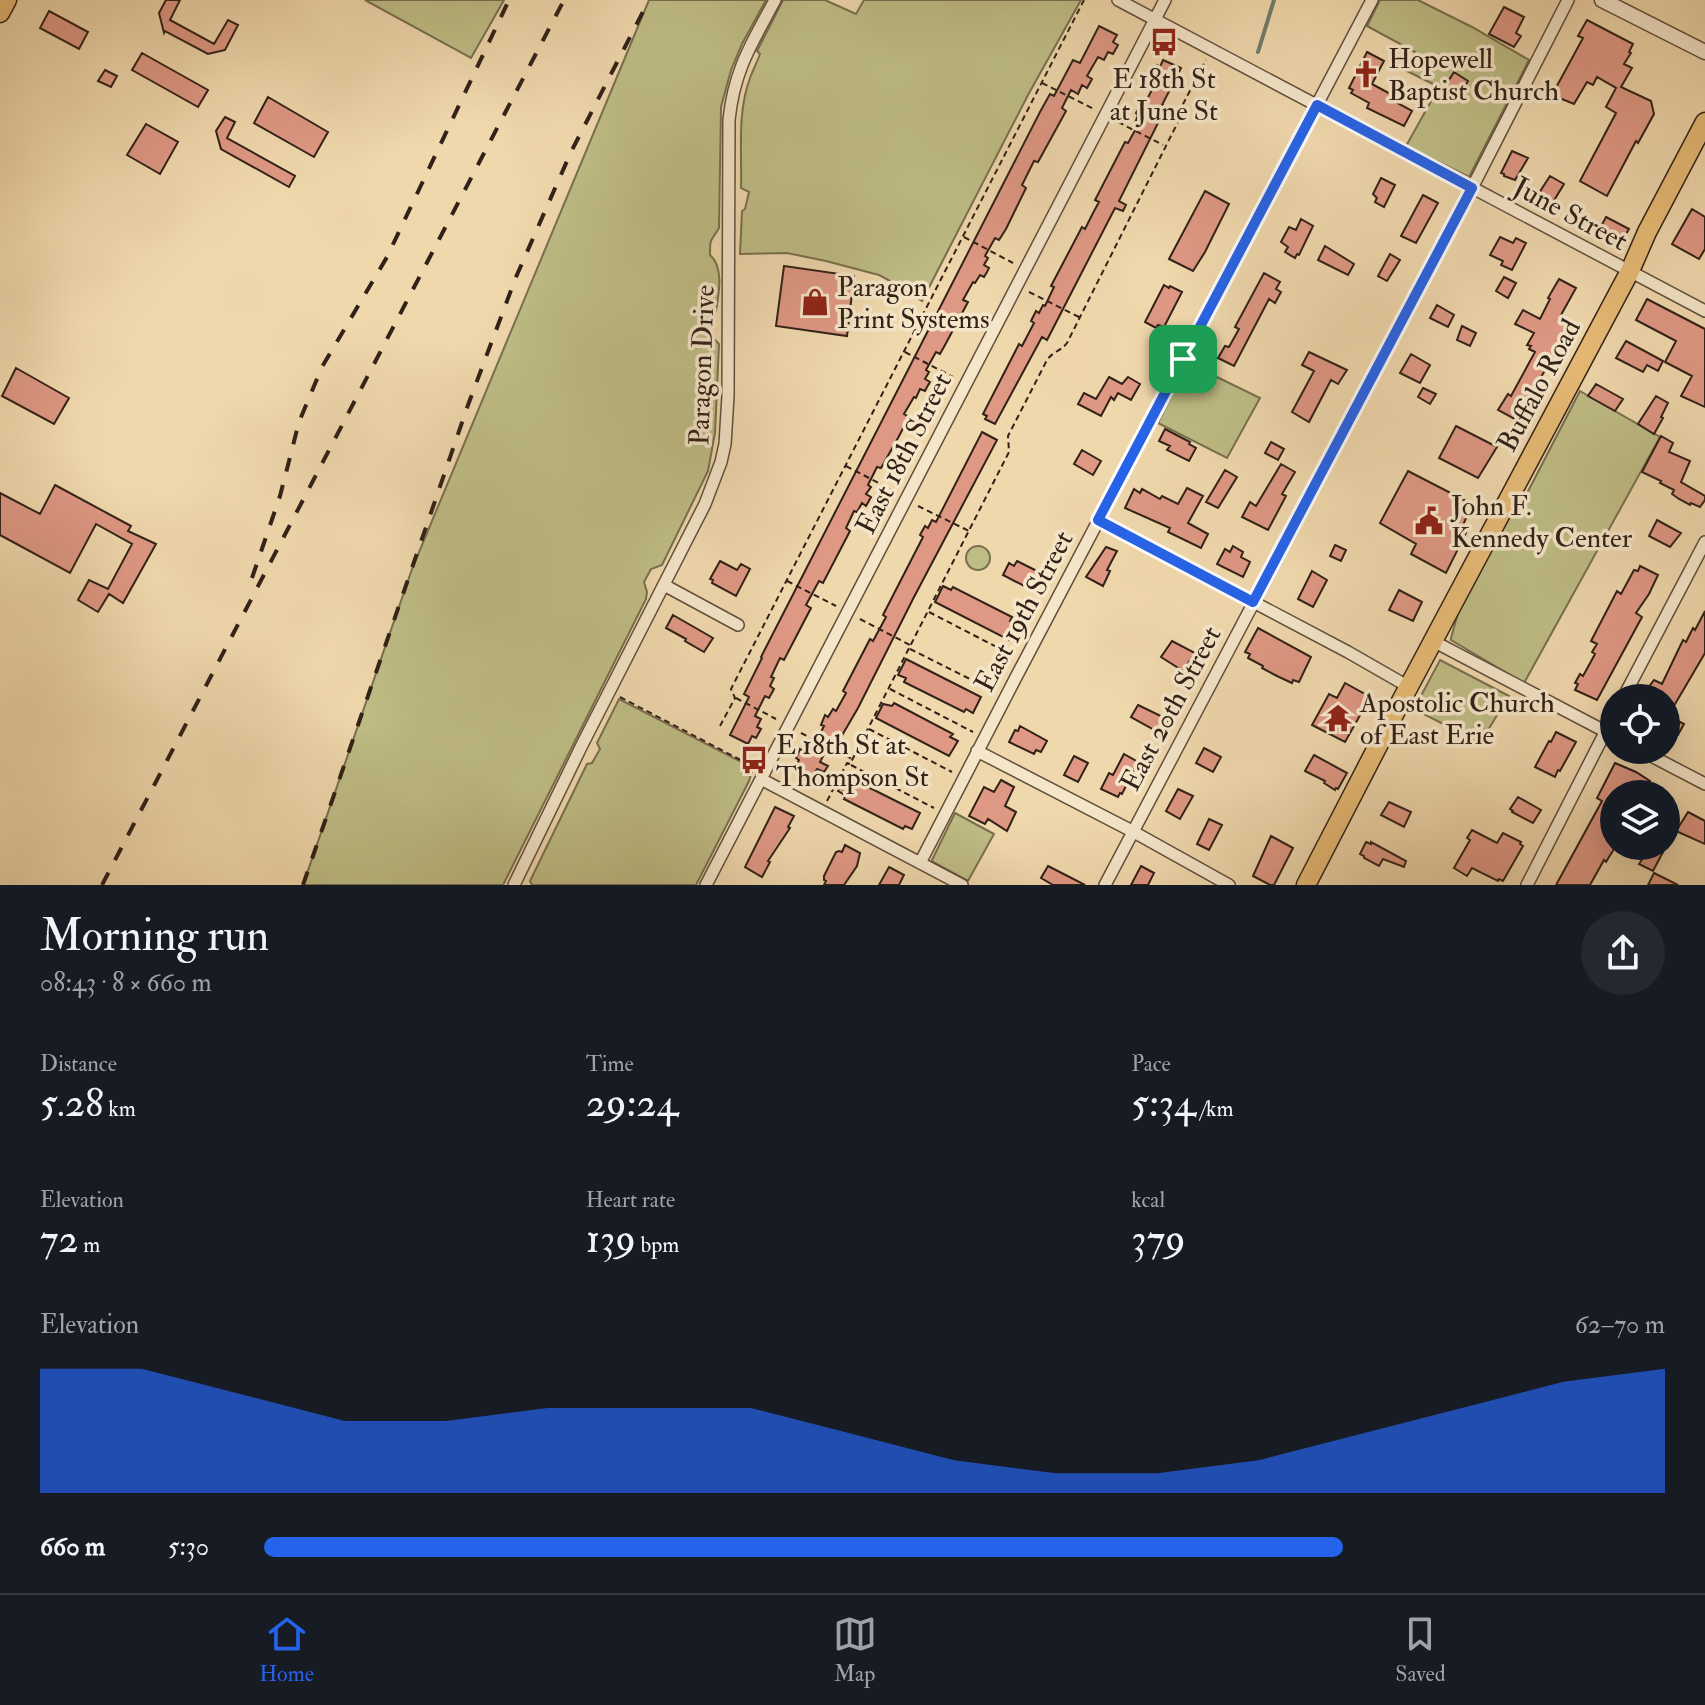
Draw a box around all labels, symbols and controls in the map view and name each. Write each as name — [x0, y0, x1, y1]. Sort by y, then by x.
bus stop icon: E 18th St at June St — [1149, 27, 1179, 57]
place label: Hopewell Baptist Church — [1388, 42, 1559, 109]
church icon: Hopewell Baptist Church — [1351, 59, 1381, 89]
place label: E 18th St at June St — [1110, 62, 1218, 129]
street label: June Street — [1506, 169, 1634, 259]
place label: Paragon Print Systems — [837, 270, 990, 337]
street label: Paragon Drive — [682, 284, 723, 446]
shop icon: Paragon Print Systems — [800, 287, 830, 317]
street label: Buffalo Road — [1490, 313, 1589, 458]
pin — [1149, 325, 1217, 393]
icon: arrive — [1161, 337, 1205, 381]
street label: East 18th Street — [849, 367, 960, 540]
place label: John F. Kennedy Center — [1450, 489, 1633, 556]
public building icon: John F. Kennedy Center — [1414, 506, 1444, 536]
street label: East 19th Street — [967, 525, 1081, 698]
street label: East 20th Street — [1113, 620, 1229, 797]
map controls — [1600, 684, 1680, 860]
button: locate — [1600, 684, 1680, 764]
place label: Apostolic Church of East Erie — [1359, 686, 1555, 753]
temple icon: Apostolic Church of East Erie — [1323, 703, 1353, 733]
place label: E 18th St at Thompson St — [776, 728, 929, 795]
bus stop icon: E 18th St at Thompson St — [739, 745, 769, 775]
button: layers — [1600, 780, 1680, 860]
text: Morning run — [40, 909, 269, 964]
button: share — [1581, 911, 1665, 995]
text: 08:43 · 8 × 660 m — [40, 967, 212, 999]
text: Distance — [40, 1050, 117, 1078]
text: Time — [586, 1050, 634, 1078]
text: Pace — [1131, 1050, 1171, 1078]
text: 5.28 — [40, 1078, 104, 1129]
text: 29:24 — [586, 1078, 678, 1129]
text: 5:34 — [1131, 1078, 1196, 1129]
text: km — [104, 1095, 136, 1123]
text: /km — [1196, 1095, 1234, 1123]
text: Elevation — [40, 1186, 124, 1214]
text: Heart rate — [586, 1186, 675, 1214]
text: kcal — [1131, 1186, 1165, 1214]
text: 72 — [40, 1214, 79, 1265]
text: 139 — [586, 1214, 636, 1265]
text: 379 — [1131, 1214, 1186, 1265]
text: m — [79, 1231, 100, 1259]
text: bpm — [636, 1231, 679, 1259]
text: Elevation — [40, 1309, 139, 1341]
text: 62–70 m — [1575, 1309, 1665, 1341]
text: 660 m — [40, 1531, 105, 1563]
text: 5:30 — [168, 1531, 209, 1563]
tab: Home — [259, 1612, 314, 1688]
tab: Map — [833, 1612, 877, 1688]
tab: Saved — [1395, 1612, 1446, 1688]

